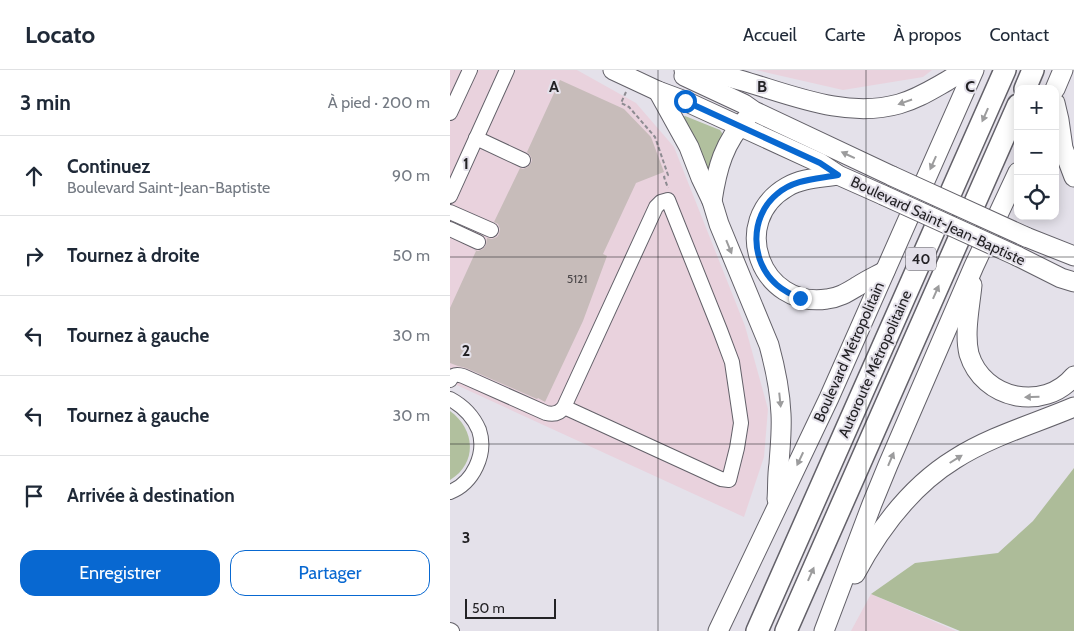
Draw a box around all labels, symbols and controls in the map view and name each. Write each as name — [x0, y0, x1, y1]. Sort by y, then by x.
text: Locato — [25, 20, 95, 49]
text: Accueil — [743, 24, 797, 46]
text: Carte — [825, 24, 865, 46]
text: À propos — [893, 24, 961, 46]
text: Contact — [989, 24, 1049, 46]
text: A — [549, 77, 559, 96]
text: B — [757, 77, 767, 96]
text: C — [965, 77, 975, 96]
map controls — [1014, 85, 1059, 220]
button: + — [1014, 85, 1059, 130]
text: 3 min — [20, 90, 71, 115]
route start — [674, 90, 697, 113]
text: À pied · 200 m — [328, 93, 430, 112]
one-way arrow — [897, 99, 912, 106]
one-way arrow — [981, 108, 989, 122]
button: − — [1014, 130, 1059, 175]
one-way arrow — [841, 151, 855, 159]
text: 1 — [463, 154, 469, 173]
text: Continuez — [67, 155, 150, 178]
one-way arrow — [929, 156, 937, 170]
icon: ahead — [20, 162, 48, 190]
text: 90 m — [392, 166, 430, 185]
street label: Boulevard Saint-Jean-Baptiste — [848, 173, 1028, 270]
button: locate — [1014, 175, 1059, 220]
text: Boulevard Saint-Jean-Baptiste — [67, 178, 270, 197]
one-way arrow — [725, 240, 733, 254]
icon: right — [20, 242, 48, 270]
text: Tournez à droite — [67, 244, 200, 267]
text: 50 m — [393, 246, 430, 265]
road number: 40 — [906, 248, 936, 270]
house number: 5121 — [567, 271, 587, 286]
street label: Boulevard Métropolitain — [810, 279, 888, 425]
one-way arrow — [932, 285, 940, 299]
route end — [789, 287, 812, 310]
street label: Autoroute Métropolitaine — [834, 287, 916, 440]
icon: left — [20, 322, 48, 350]
text: Tournez à gauche — [67, 324, 209, 347]
text: 30 m — [393, 326, 430, 345]
text: 2 — [462, 341, 470, 360]
one-way arrow — [776, 393, 784, 409]
one-way arrow — [1024, 393, 1040, 401]
icon: left — [20, 402, 48, 430]
text: Tournez à gauche — [67, 404, 209, 427]
text: 30 m — [393, 406, 430, 425]
one-way arrow — [796, 452, 804, 466]
one-way arrow — [887, 452, 895, 466]
one-way arrow — [949, 454, 962, 464]
icon: arrive — [20, 482, 48, 510]
text: Arrivée à destination — [67, 484, 235, 507]
text: 3 — [462, 528, 470, 547]
button: Enregistrer — [20, 550, 220, 596]
button: Partager — [230, 550, 430, 596]
one-way arrow — [808, 567, 816, 581]
scale bar — [465, 596, 556, 619]
text: 50 m — [472, 599, 505, 617]

